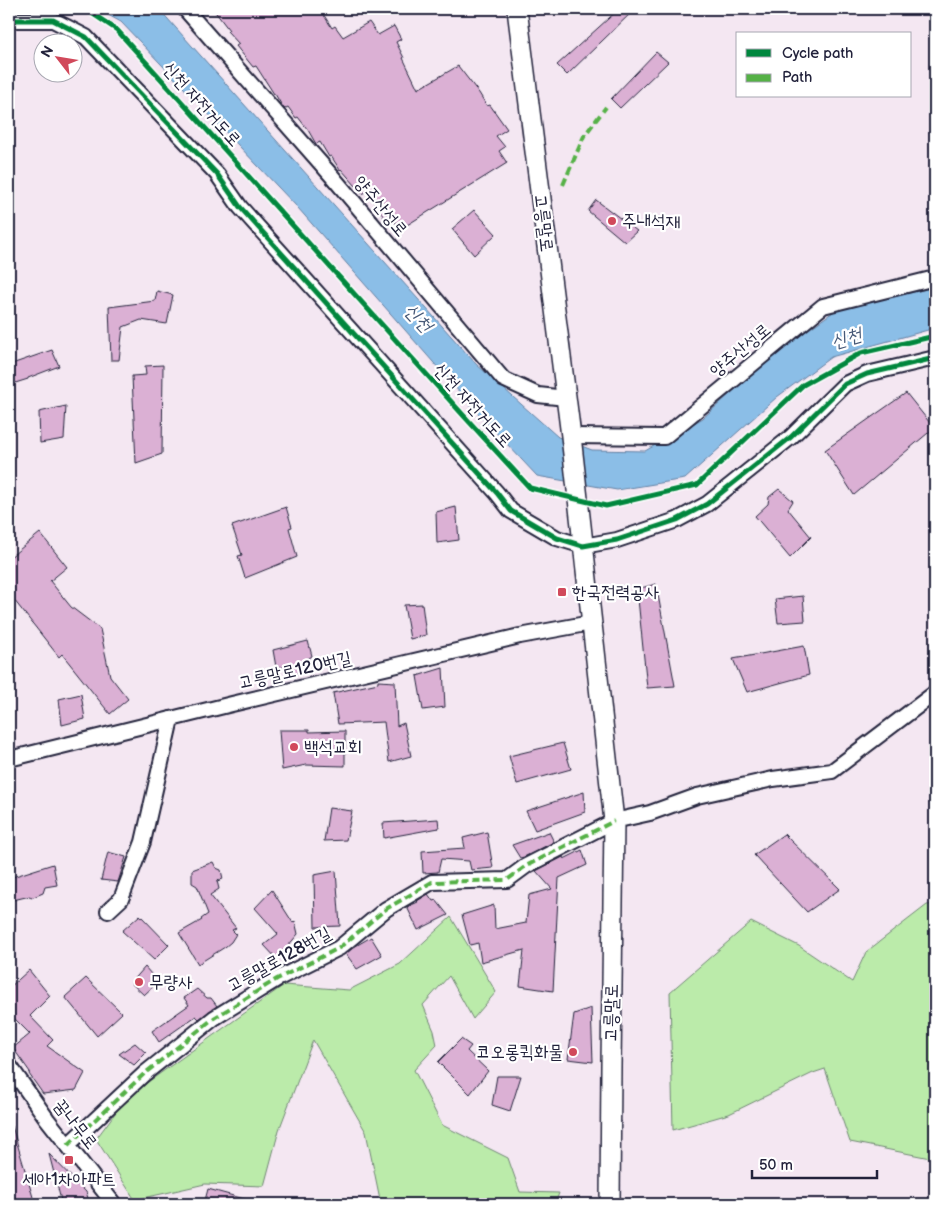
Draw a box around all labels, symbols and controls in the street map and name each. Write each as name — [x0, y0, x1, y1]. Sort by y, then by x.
north arrow — [32, 32, 82, 82]
legend — [736, 32, 912, 98]
text: N — [37, 43, 57, 60]
text: Cycle path — [782, 44, 853, 63]
street label: 신천 자전거도로 — [158, 58, 245, 151]
text: Path — [782, 68, 812, 87]
street label: 양주산성로 — [349, 172, 412, 241]
street label: 고릉말로 — [530, 193, 557, 253]
place label: 주내석재 — [622, 211, 680, 232]
marker: 주내석재 — [606, 215, 618, 227]
water label: 신천 — [399, 299, 438, 338]
street label: 양주산성로 — [706, 319, 775, 382]
water label: 신천 — [829, 323, 866, 354]
street label: 신천 자전거도로 — [429, 359, 516, 452]
place label: 한국전력공사 — [572, 582, 659, 603]
marker: 한국전력공사 — [556, 586, 568, 598]
street label: 고릉말로120번길 — [237, 647, 354, 694]
place label: 백석교회 — [304, 737, 362, 758]
marker: 백석교회 — [288, 741, 300, 753]
street label: 고릉말로128번길 — [224, 922, 335, 996]
place label: 무량사 — [149, 972, 193, 993]
marker: 무량사 — [133, 976, 145, 988]
street label: 고릉말로 — [600, 984, 623, 1042]
place label: 코오롱퀵화물 — [476, 1042, 563, 1063]
marker: 코오롱퀵화물 — [567, 1046, 579, 1058]
street label: 꿈나무로 — [49, 1095, 102, 1154]
scale bar — [752, 1148, 876, 1180]
marker: 세아1차아파트 — [63, 1154, 75, 1166]
text: 50 m — [759, 1156, 793, 1175]
place label: 세아1차아파트 — [22, 1169, 116, 1190]

